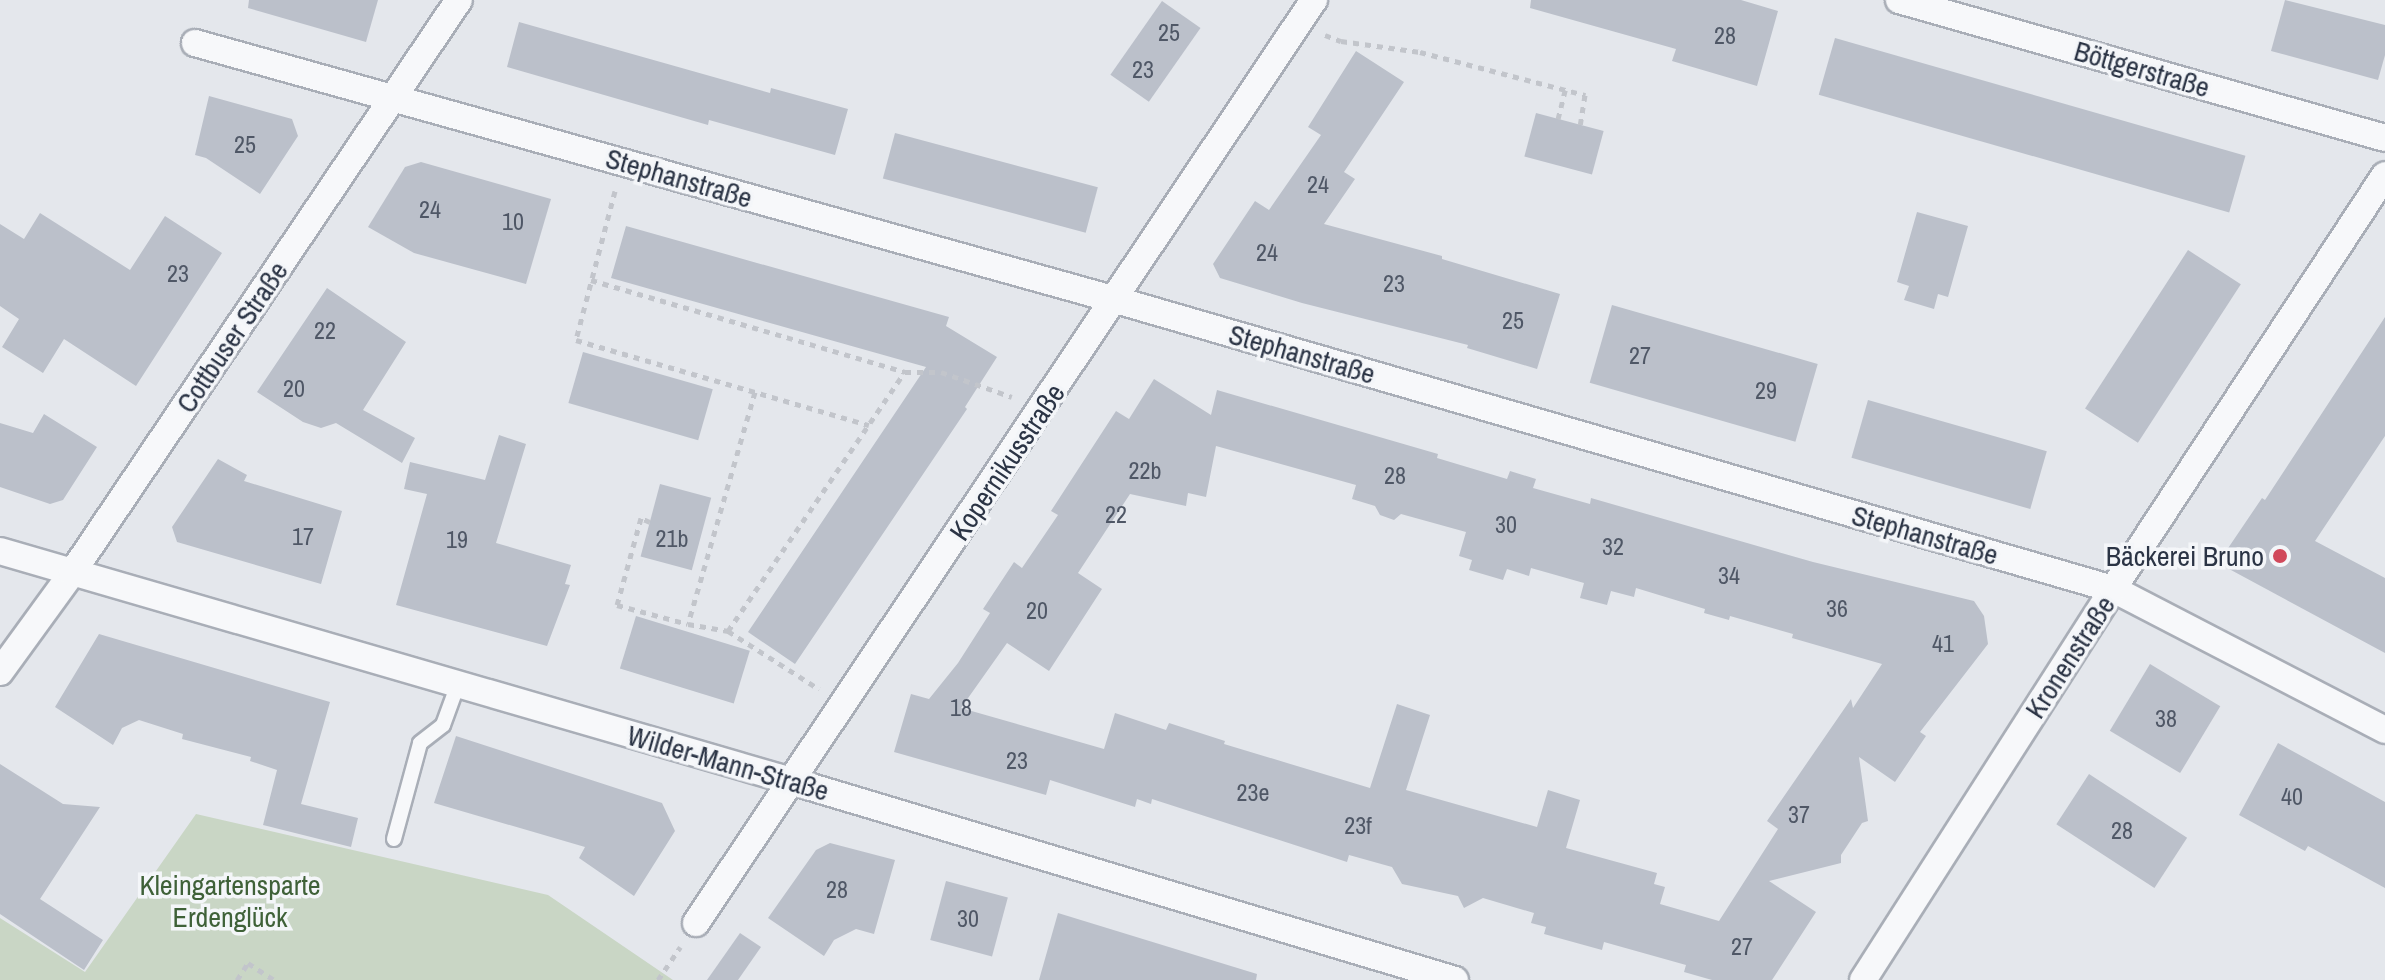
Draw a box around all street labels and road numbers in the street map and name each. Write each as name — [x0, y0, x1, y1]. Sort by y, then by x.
street label: Böttgerstraße — [2071, 34, 2213, 104]
street label: Stephanstraße — [602, 141, 756, 215]
street label: Cottbuser Straße — [169, 255, 295, 419]
street label: Stephanstraße — [1225, 317, 1379, 391]
street label: Kopernikusstraße — [942, 377, 1072, 547]
street label: Stephanstraße — [1848, 498, 2002, 572]
street label: Kronenstraße — [2018, 590, 2122, 724]
street label: Wilder-Mann-Straße — [623, 718, 833, 808]

